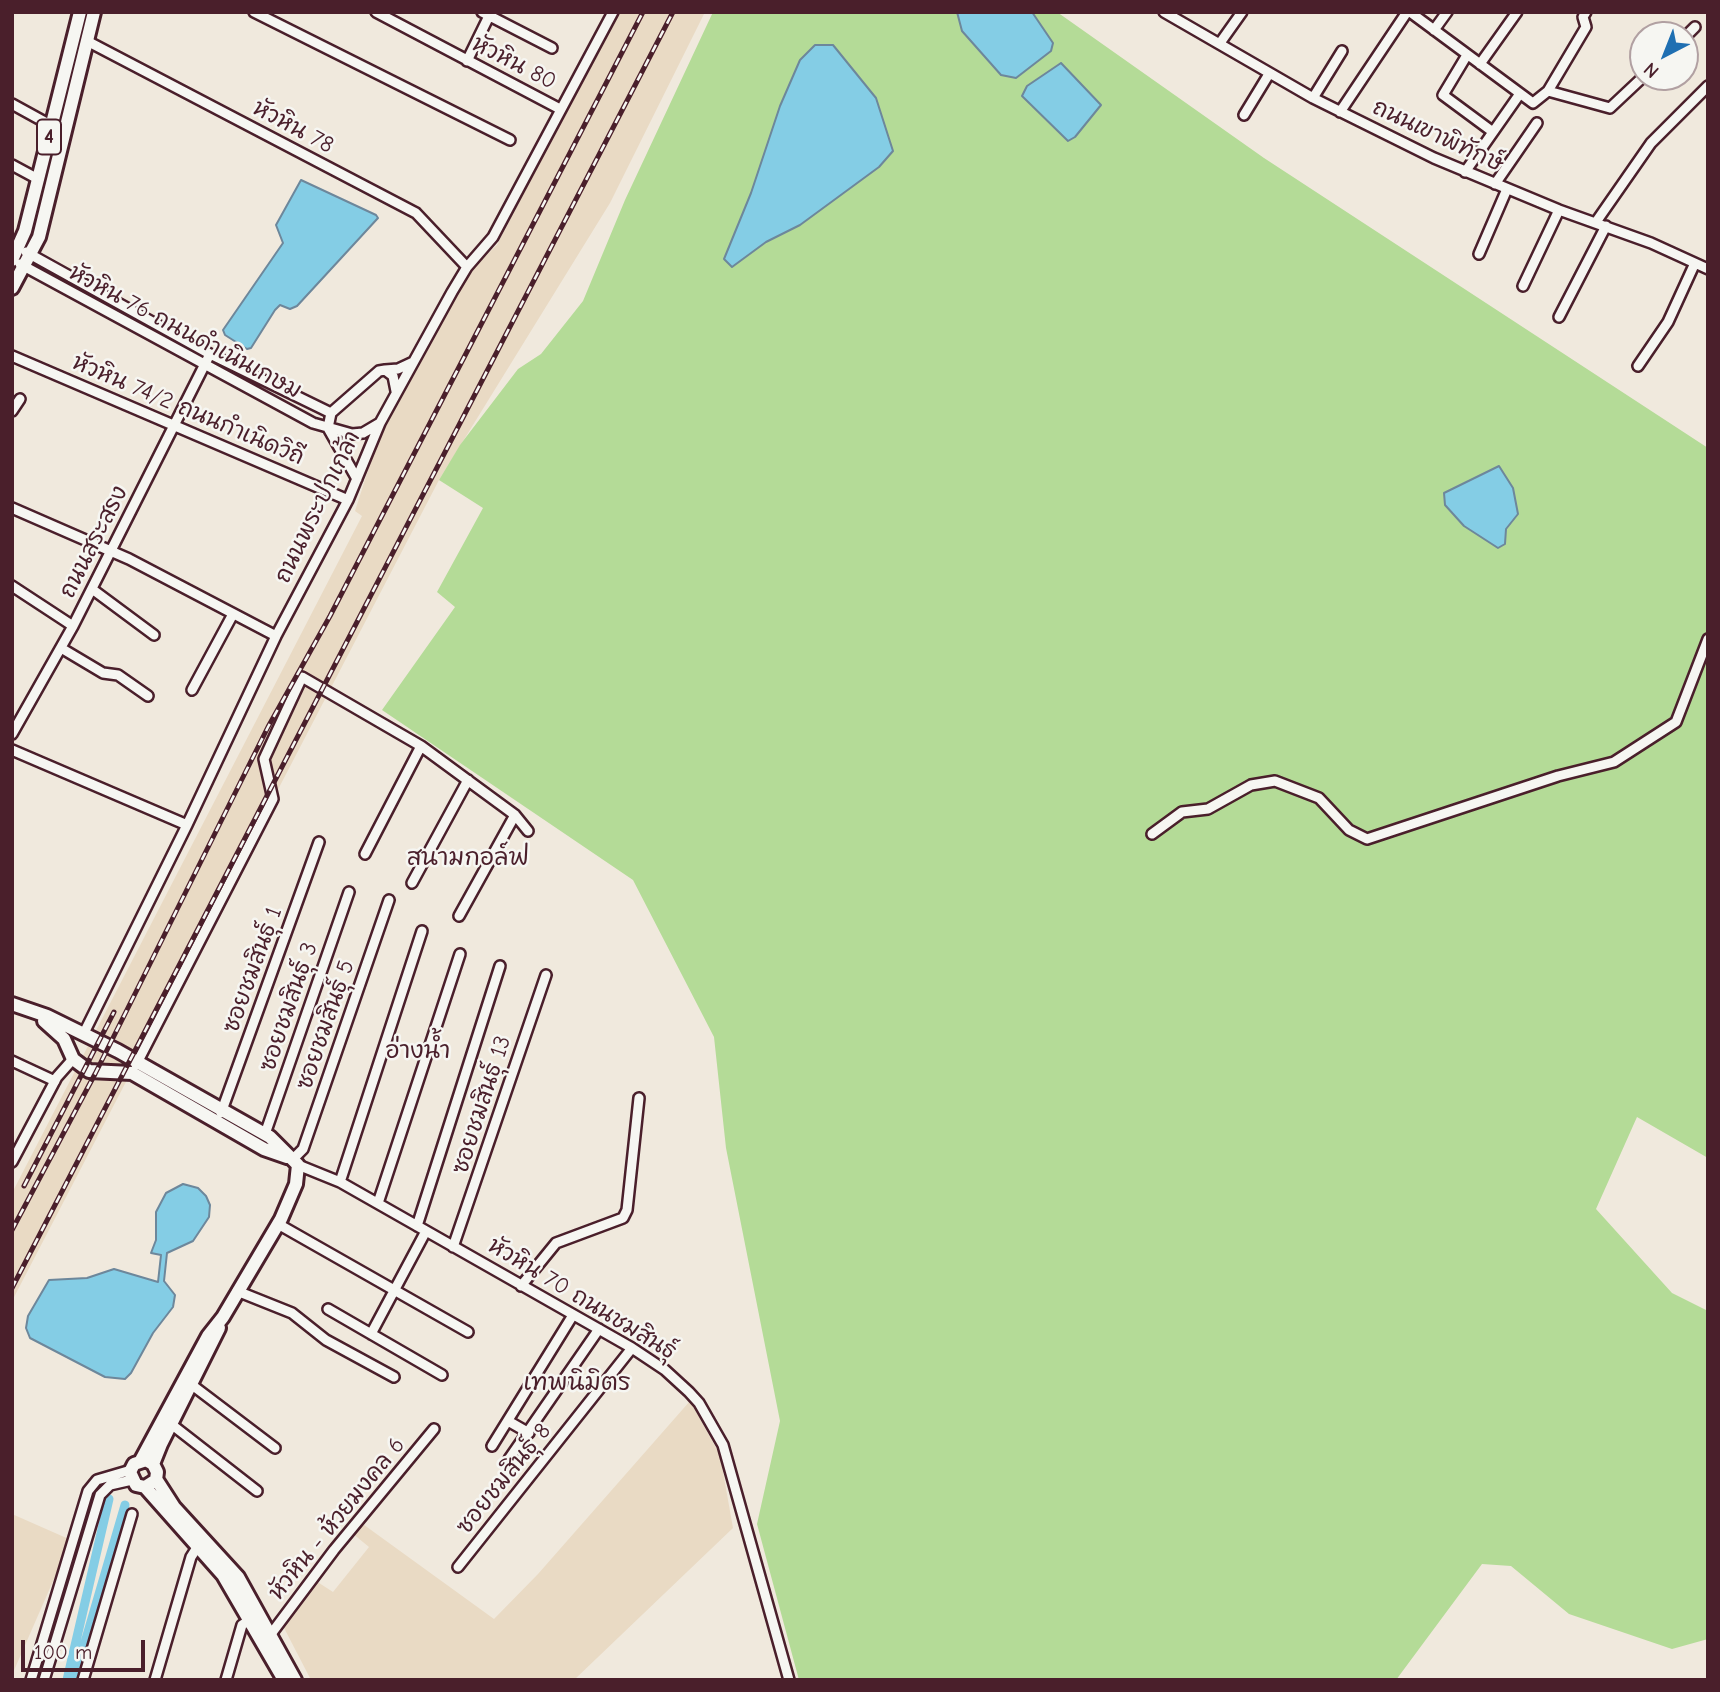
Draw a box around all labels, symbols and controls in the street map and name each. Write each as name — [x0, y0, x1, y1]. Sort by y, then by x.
north arrow — [1629, 21, 1699, 91]
street label: หัวหิน 80 — [467, 30, 561, 96]
text: N — [1639, 58, 1663, 82]
street label: หัวหิน 78 — [248, 94, 338, 160]
street label: ถนนเขาพิทักษ์ — [1368, 94, 1508, 178]
road number: 4 — [37, 120, 61, 154]
street label: หัวหิน 76 ถนนดำเนินเกษม — [64, 259, 306, 405]
street label: หัวหิน 74/2 ถนนกำเนิดวิถี — [68, 349, 308, 471]
street label: ถนนพระปกเกล้า — [269, 426, 367, 588]
street label: ถนนสระสรง — [54, 481, 134, 603]
district label: สนามกอล์ฟ — [407, 844, 529, 872]
street label: ซอยชมสินธุ์ 1 — [217, 903, 289, 1037]
street label: ซอยชมสินธุ์ 3 — [254, 939, 324, 1075]
street label: ซอยชมสินธุ์ 5 — [291, 957, 361, 1093]
street label: ซอยชมสินธุ์ 13 — [447, 1032, 517, 1178]
district label: อ่างน้ำ — [386, 1037, 450, 1065]
street label: หัวหิน 70 ถนนชมสินธุ์ — [483, 1232, 681, 1366]
district label: เทพนิมิตร — [523, 1369, 631, 1397]
street label: ซอยชมสินธุ์ 8 — [451, 1418, 557, 1540]
street label: หัวหิน - ห้วยมงคล 6 — [263, 1432, 411, 1606]
scale bar — [24, 1626, 149, 1670]
text: 100 m — [34, 1640, 92, 1664]

